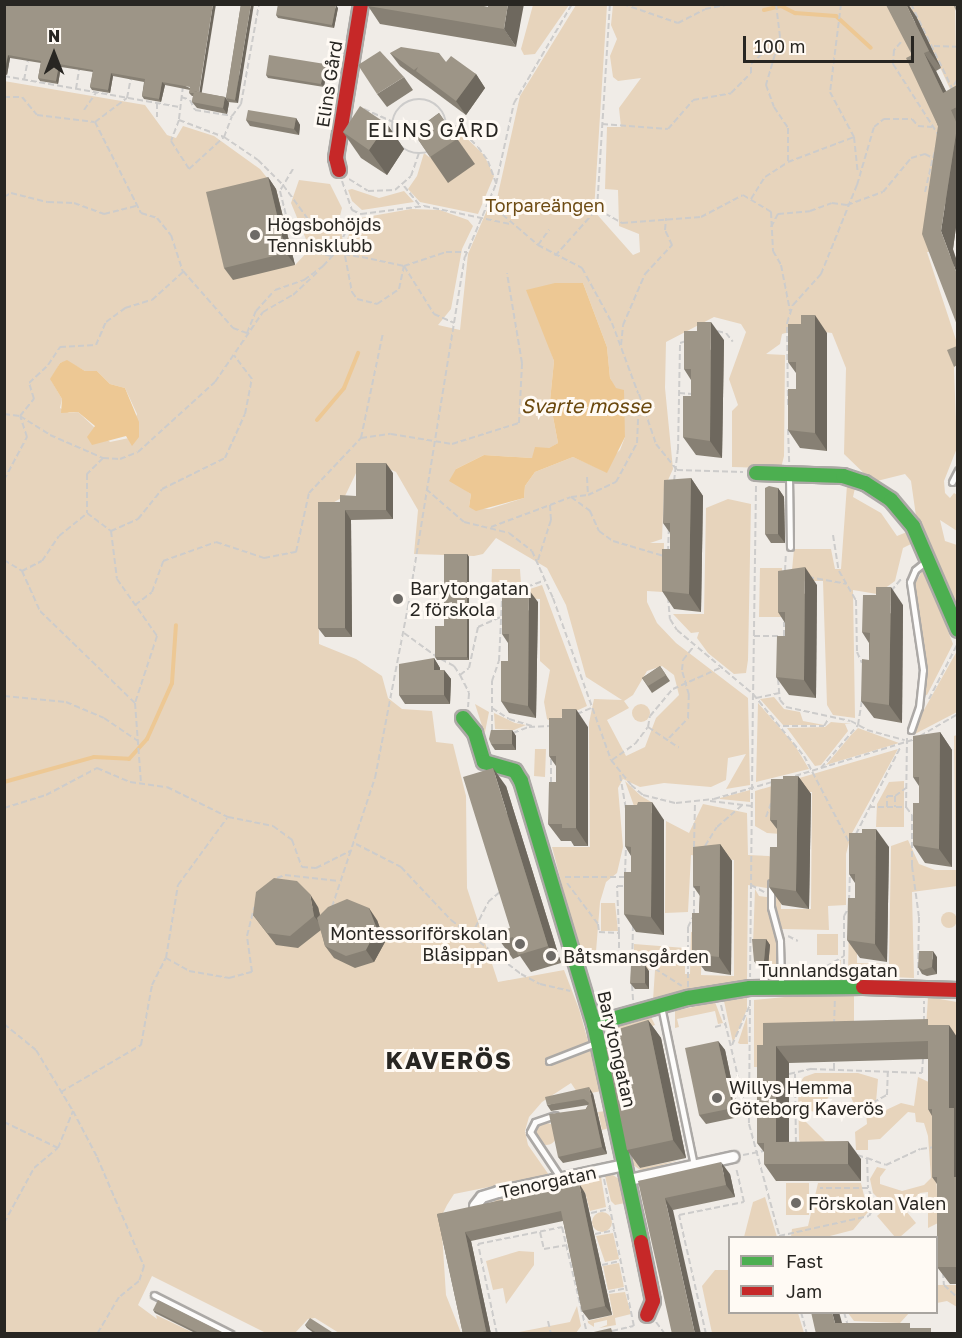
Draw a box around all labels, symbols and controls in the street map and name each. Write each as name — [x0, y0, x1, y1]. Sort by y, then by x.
north arrow — [24, 24, 84, 84]
scale bar — [746, 24, 917, 62]
text: N — [48, 26, 60, 46]
text: 100 m — [754, 35, 805, 57]
street label: Elins Gård — [311, 39, 347, 129]
district label: ELINS GÅRD — [368, 117, 500, 141]
park label: Torpareängen — [485, 194, 605, 216]
place label: Högsbohöjds Tennisklubb — [267, 214, 381, 256]
marker: Högsbohöjds Tennisklubb — [248, 228, 262, 242]
water label: Svarte mosse — [521, 393, 651, 417]
place label: Barytongatan 2 förskola — [410, 578, 529, 620]
marker: Barytongatan 2 förskola — [391, 592, 405, 606]
place label: Montessoriförskolan Blåsippan — [330, 923, 508, 966]
marker: Montessoriförskolan Blåsippan — [513, 937, 527, 951]
place label: Båtsmansgården — [563, 945, 709, 967]
marker: Båtsmansgården — [544, 949, 558, 963]
street label: Tunnlandsgatan — [758, 959, 898, 981]
street label: Barytongatan — [593, 989, 641, 1109]
district label: KAVERÖS — [386, 1046, 512, 1074]
place label: Willys Hemma Göteborg Kaverös — [729, 1077, 884, 1120]
marker: Willys Hemma Göteborg Kaverös — [710, 1091, 724, 1105]
street label: Tenorgatan — [498, 1161, 598, 1203]
place label: Förskolan Valen — [808, 1192, 946, 1214]
marker: Förskolan Valen — [789, 1196, 803, 1210]
legend — [728, 1236, 938, 1314]
text: Fast — [786, 1250, 823, 1272]
text: Jam — [786, 1280, 822, 1302]

